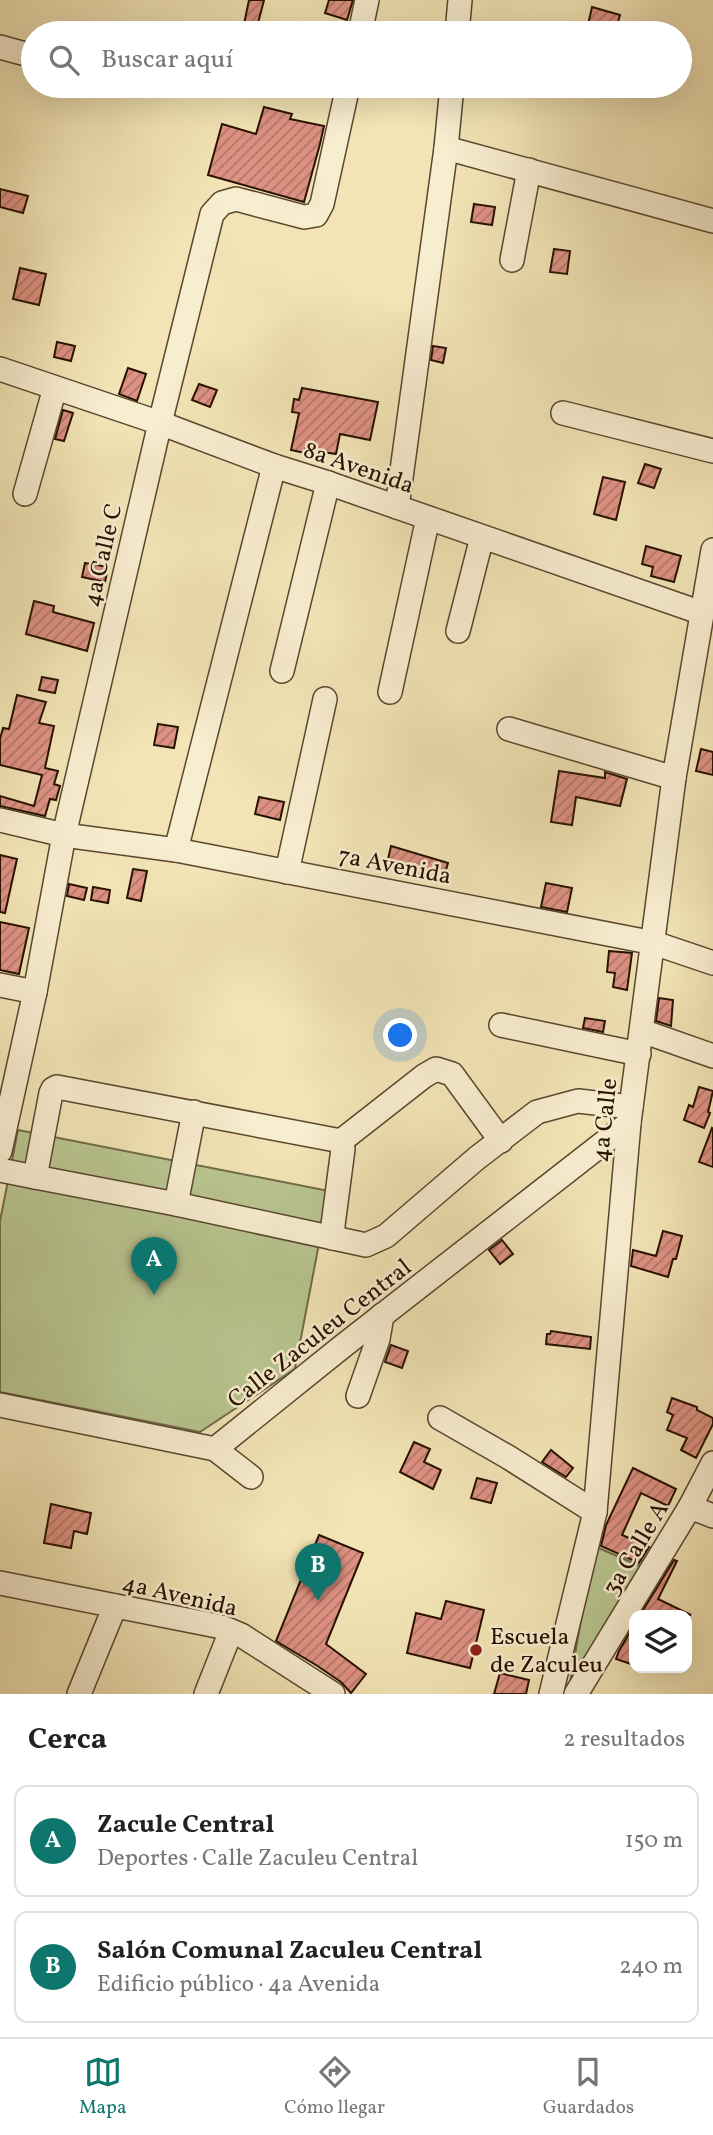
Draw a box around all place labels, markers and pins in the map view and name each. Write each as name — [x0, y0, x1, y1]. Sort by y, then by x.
pin: A — [131, 1237, 177, 1295]
pin: B — [295, 1543, 341, 1601]
place label: Escuela de Zaculeu — [490, 1621, 603, 1683]
marker: Escuela de Zaculeu — [468, 1642, 484, 1658]

